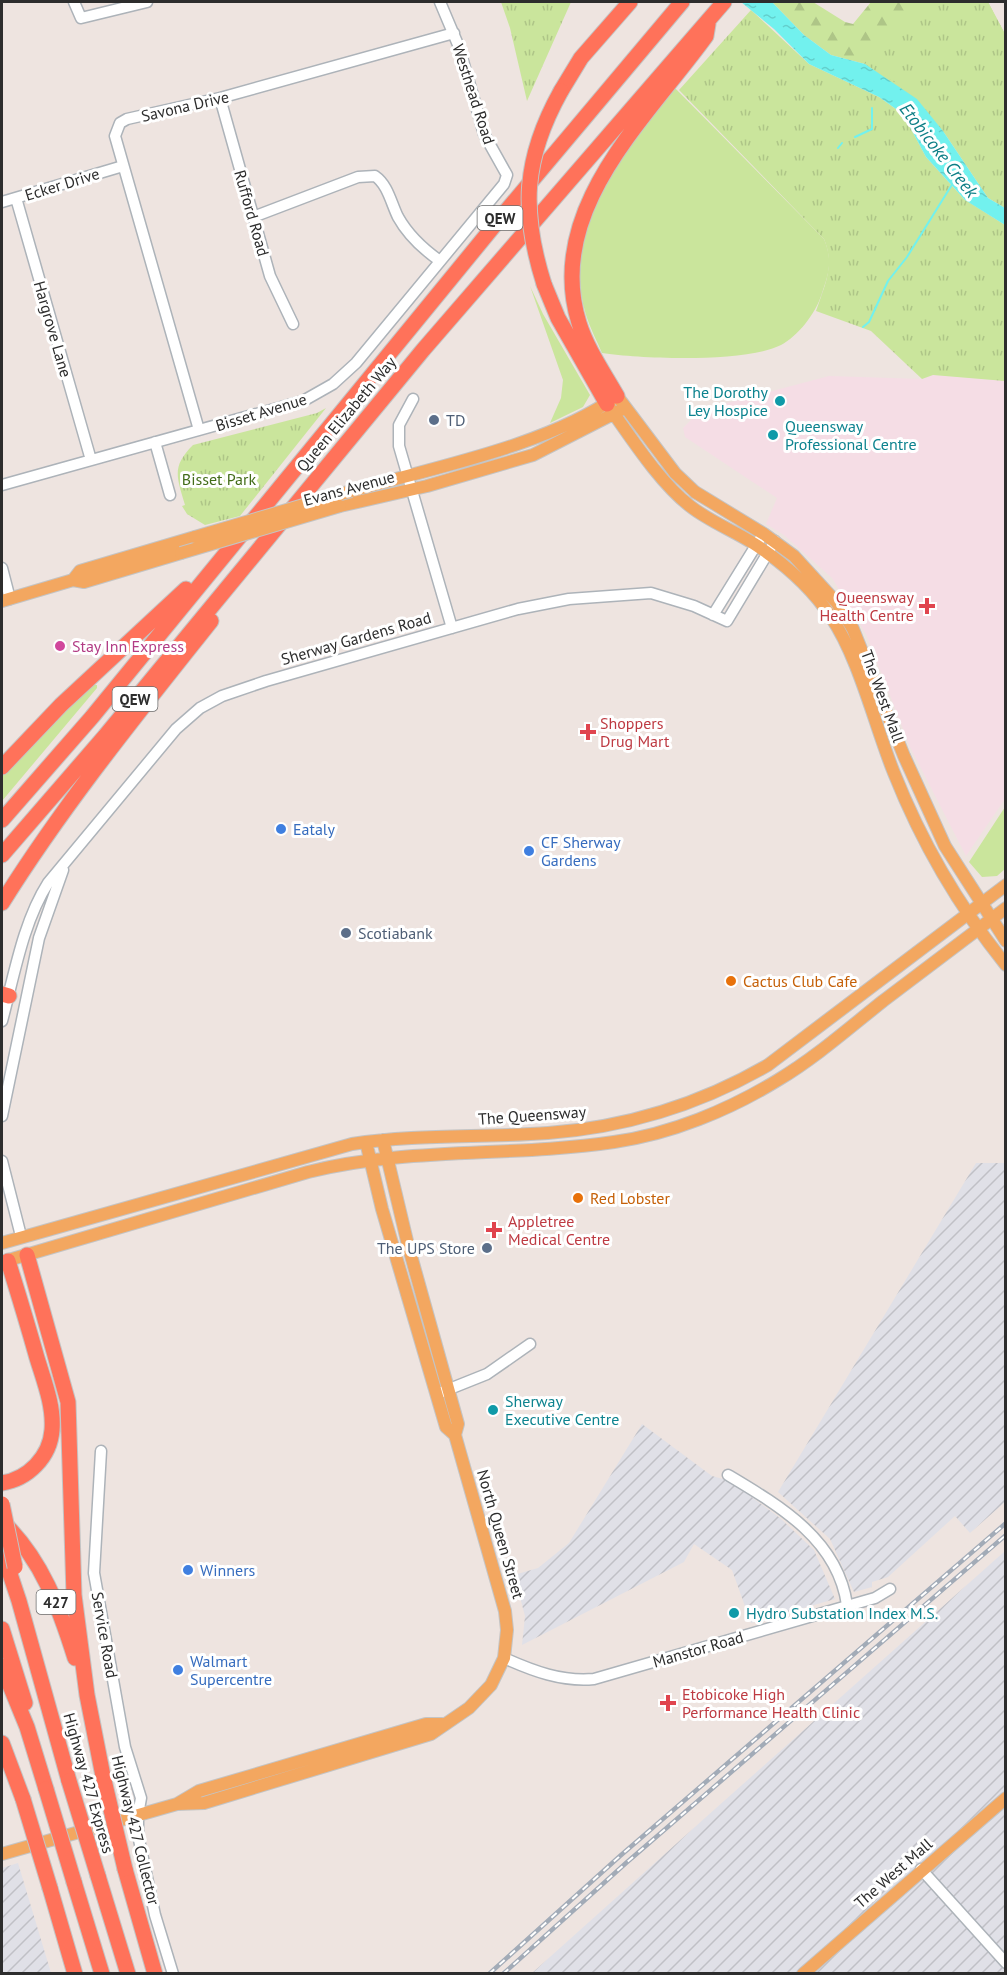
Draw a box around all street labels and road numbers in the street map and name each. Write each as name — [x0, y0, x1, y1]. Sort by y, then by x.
street label: Westhead Road — [448, 41, 500, 147]
street label: Savona Drive — [139, 86, 231, 126]
street label: Ecker Drive — [22, 163, 102, 205]
street label: Rufford Road — [230, 168, 274, 258]
road number: QEW — [478, 206, 522, 230]
street label: Hargrove Lane — [30, 279, 76, 379]
street label: Queen Elizabeth Way — [292, 352, 400, 476]
street label: Bisset Avenue — [213, 389, 309, 435]
street label: Evans Avenue — [301, 466, 397, 510]
street label: Sherway Gardens Road — [279, 607, 433, 669]
street label: The West Mall — [857, 647, 909, 745]
road number: QEW — [112, 687, 158, 711]
street label: The Queensway — [477, 1101, 587, 1129]
street label: North Queen Street — [473, 1467, 529, 1601]
road number: 427 — [36, 1590, 76, 1614]
street label: Service Road — [88, 1590, 122, 1680]
street label: Manstor Road — [650, 1627, 746, 1671]
street label: Highway 427 Express — [59, 1710, 119, 1856]
street label: Highway 427 Collector — [108, 1753, 164, 1908]
street label: The West Mall — [850, 1833, 936, 1912]

